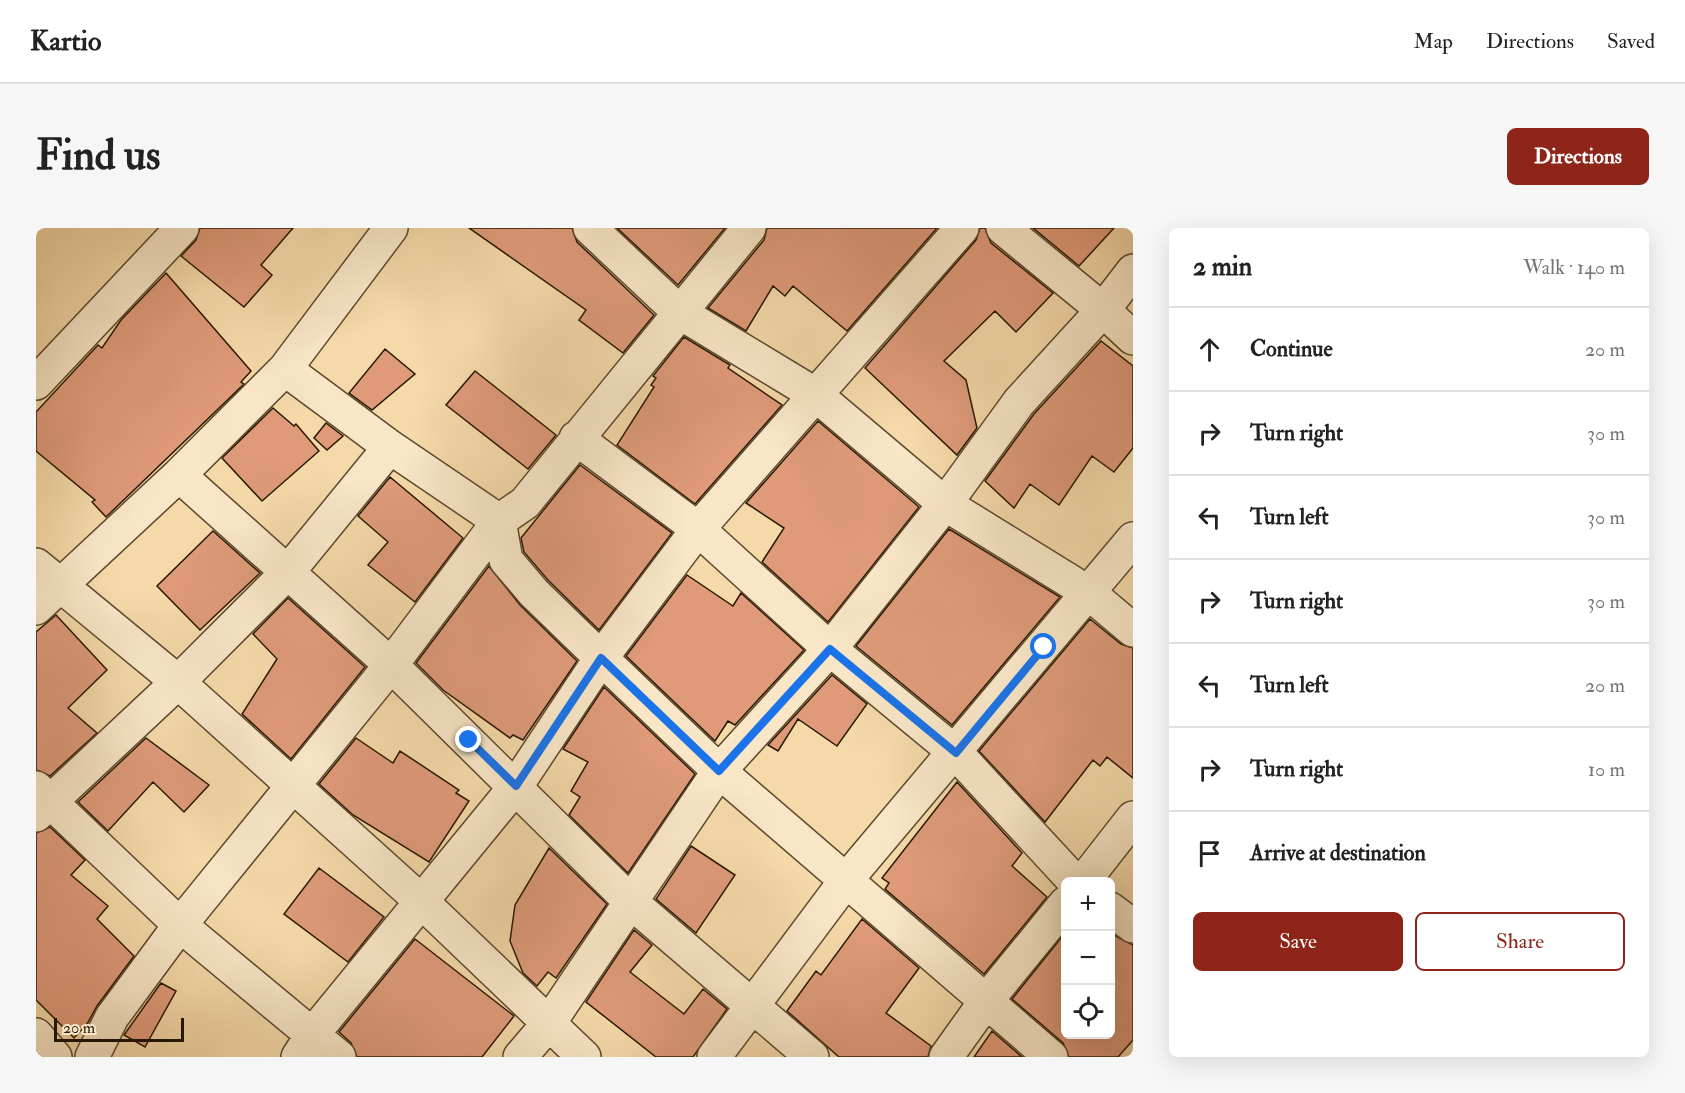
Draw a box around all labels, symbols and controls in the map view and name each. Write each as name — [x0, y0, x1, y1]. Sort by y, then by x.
text: Kartio — [30, 24, 101, 59]
text: Map — [1413, 28, 1453, 55]
text: Directions — [1486, 28, 1574, 55]
text: Saved — [1607, 28, 1655, 55]
button: Directions — [1507, 128, 1649, 185]
text: Find us — [36, 130, 160, 182]
text: 2 min — [1193, 251, 1252, 283]
text: Walk · 140 m — [1523, 255, 1625, 280]
icon: ahead — [1193, 333, 1226, 366]
text: Continue — [1250, 335, 1333, 363]
text: 20 m — [1585, 337, 1625, 362]
icon: right — [1193, 417, 1226, 450]
text: Turn right — [1250, 419, 1343, 447]
text: 30 m — [1587, 421, 1625, 446]
icon: left — [1193, 501, 1226, 534]
text: Turn left — [1250, 503, 1329, 531]
text: 30 m — [1587, 505, 1625, 530]
icon: right — [1193, 585, 1226, 618]
text: Turn right — [1250, 587, 1343, 615]
text: 30 m — [1587, 589, 1625, 614]
route start — [1030, 633, 1056, 659]
icon: left — [1193, 669, 1226, 702]
text: Turn left — [1250, 671, 1329, 699]
text: 20 m — [1585, 673, 1625, 698]
route end — [455, 726, 481, 752]
icon: right — [1193, 753, 1226, 786]
text: Turn right — [1250, 755, 1343, 783]
text: 10 m — [1588, 757, 1625, 782]
icon: arrive — [1193, 837, 1226, 870]
text: Arrive at destination — [1250, 839, 1426, 867]
map controls — [1061, 877, 1115, 1039]
button: + — [1061, 877, 1115, 931]
button: Save — [1193, 912, 1403, 971]
button: Share — [1415, 912, 1625, 971]
button: − — [1061, 931, 1115, 985]
button: locate — [1061, 985, 1115, 1039]
scale bar — [54, 1015, 184, 1042]
text: 20 m — [63, 1018, 95, 1038]

